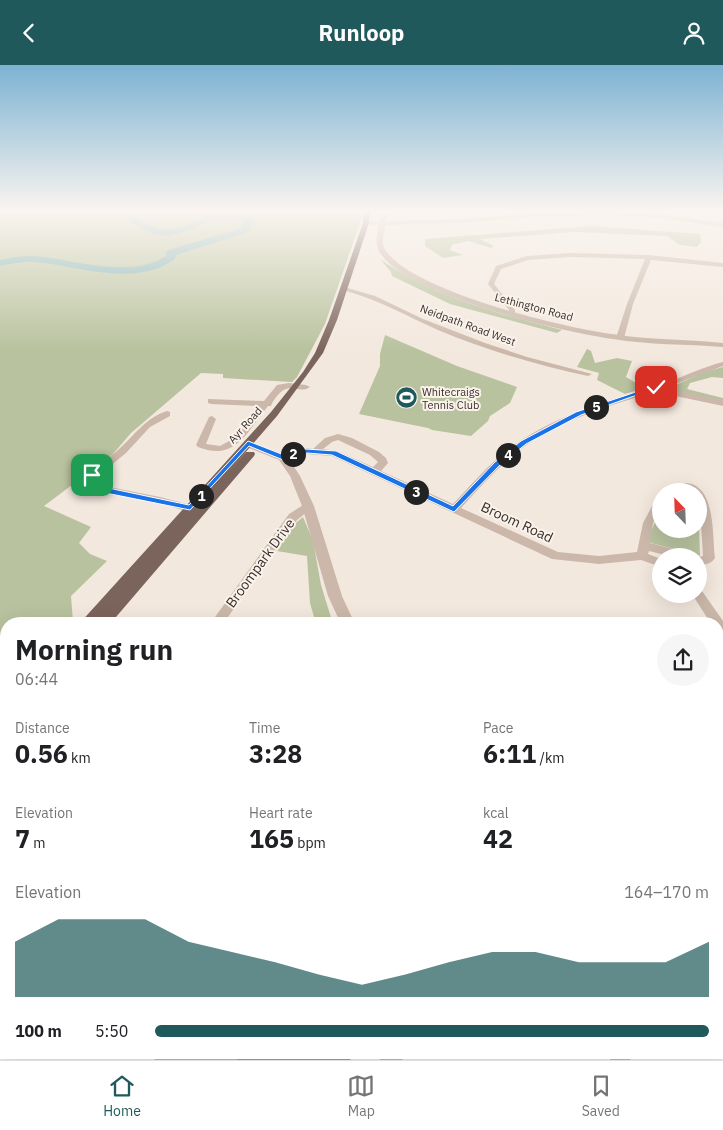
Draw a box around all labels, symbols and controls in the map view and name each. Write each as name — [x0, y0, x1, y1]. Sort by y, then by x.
text: Runloop — [319, 18, 404, 47]
icon: back — [15, 19, 43, 47]
icon: person — [680, 19, 708, 47]
street label: Lethington Road — [493, 290, 575, 324]
street label: Neidpath Road West — [418, 301, 518, 349]
pin — [635, 366, 677, 408]
icon: check — [642, 373, 670, 401]
place label: Whitecraigs Tennis Club — [422, 385, 480, 412]
sports icon: Whitecraigs Tennis Club — [394, 386, 418, 410]
pin: 5 — [584, 395, 608, 419]
text: 5 — [592, 398, 601, 416]
street label: Ayr Road — [225, 404, 265, 446]
pin: 2 — [280, 441, 306, 467]
pin: 4 — [496, 443, 520, 467]
text: 2 — [289, 445, 298, 463]
text: 4 — [504, 446, 513, 464]
pin — [71, 454, 113, 496]
icon: arrive — [78, 461, 106, 489]
pin: 3 — [404, 479, 428, 505]
pin: 1 — [188, 483, 214, 509]
text: 3 — [412, 483, 421, 501]
north arrow — [652, 483, 708, 537]
map controls — [652, 483, 707, 603]
text: 1 — [197, 487, 206, 505]
street label: Broom Road — [478, 497, 556, 547]
street label: Broompark Drive — [222, 515, 299, 611]
button: layers — [652, 548, 707, 603]
text: Morning run — [15, 631, 173, 668]
button: share — [657, 634, 709, 686]
text: 06:44 — [15, 669, 58, 689]
text: Distance — [15, 719, 70, 737]
text: Time — [249, 719, 280, 737]
text: Pace — [483, 719, 513, 737]
text: 0.56 — [15, 737, 68, 770]
text: 3:28 — [249, 737, 302, 770]
text: 6:11 — [483, 737, 536, 770]
text: km — [68, 749, 91, 767]
text: /km — [536, 749, 565, 767]
text: Elevation — [15, 804, 73, 822]
text: Heart rate — [249, 804, 313, 822]
text: kcal — [483, 804, 508, 822]
text: 7 — [15, 822, 30, 855]
text: 165 — [249, 822, 294, 855]
text: 42 — [483, 822, 513, 855]
text: m — [30, 834, 46, 852]
text: bpm — [294, 834, 326, 852]
text: Elevation — [15, 882, 81, 902]
text: 164–170 m — [624, 882, 709, 902]
text: 100 m — [15, 1021, 62, 1041]
text: 5:50 — [95, 1021, 128, 1041]
tab: Home — [103, 1072, 141, 1120]
tab: Map — [347, 1072, 375, 1120]
tab: Saved — [582, 1072, 620, 1120]

